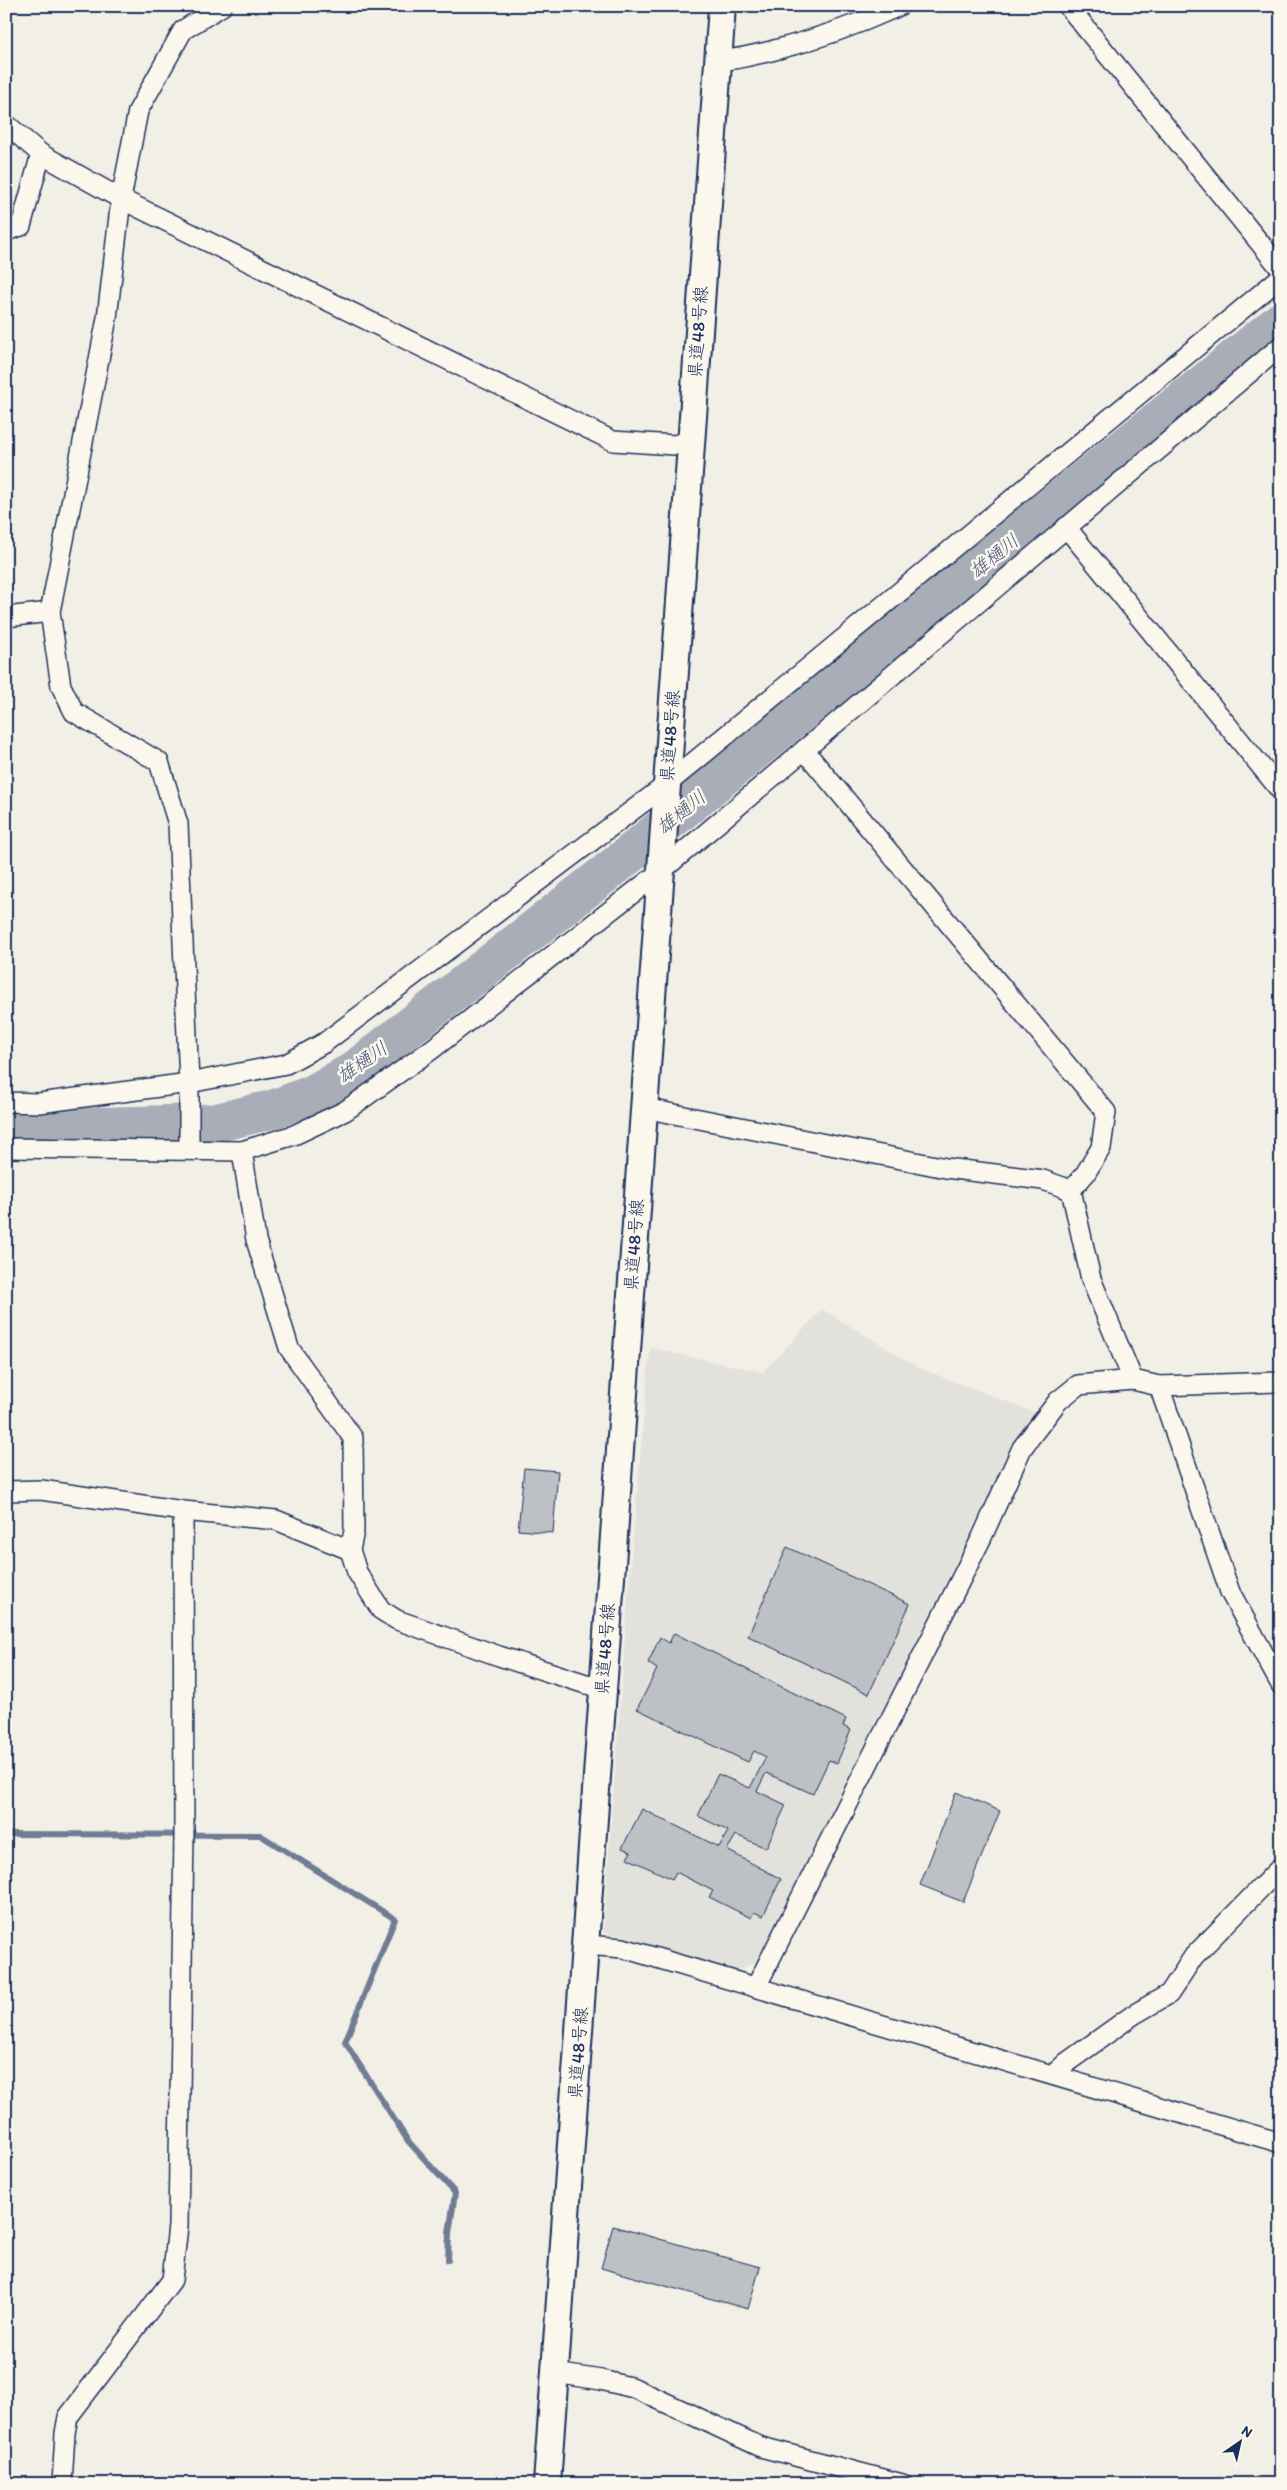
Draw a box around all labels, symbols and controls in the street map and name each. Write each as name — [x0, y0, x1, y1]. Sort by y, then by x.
street label: 県道48号線 — [684, 285, 712, 379]
water label: 雄樋川 — [965, 529, 1023, 583]
street label: 県道48号線 — [656, 689, 684, 783]
water label: 雄樋川 — [652, 785, 710, 839]
water label: 雄樋川 — [332, 1036, 392, 1088]
street label: 県道48号線 — [620, 1198, 648, 1292]
street label: 県道48号線 — [591, 1602, 619, 1696]
street label: 県道48号線 — [564, 2006, 592, 2100]
north arrow — [1214, 2418, 1264, 2468]
text: N — [1238, 2422, 1256, 2441]

